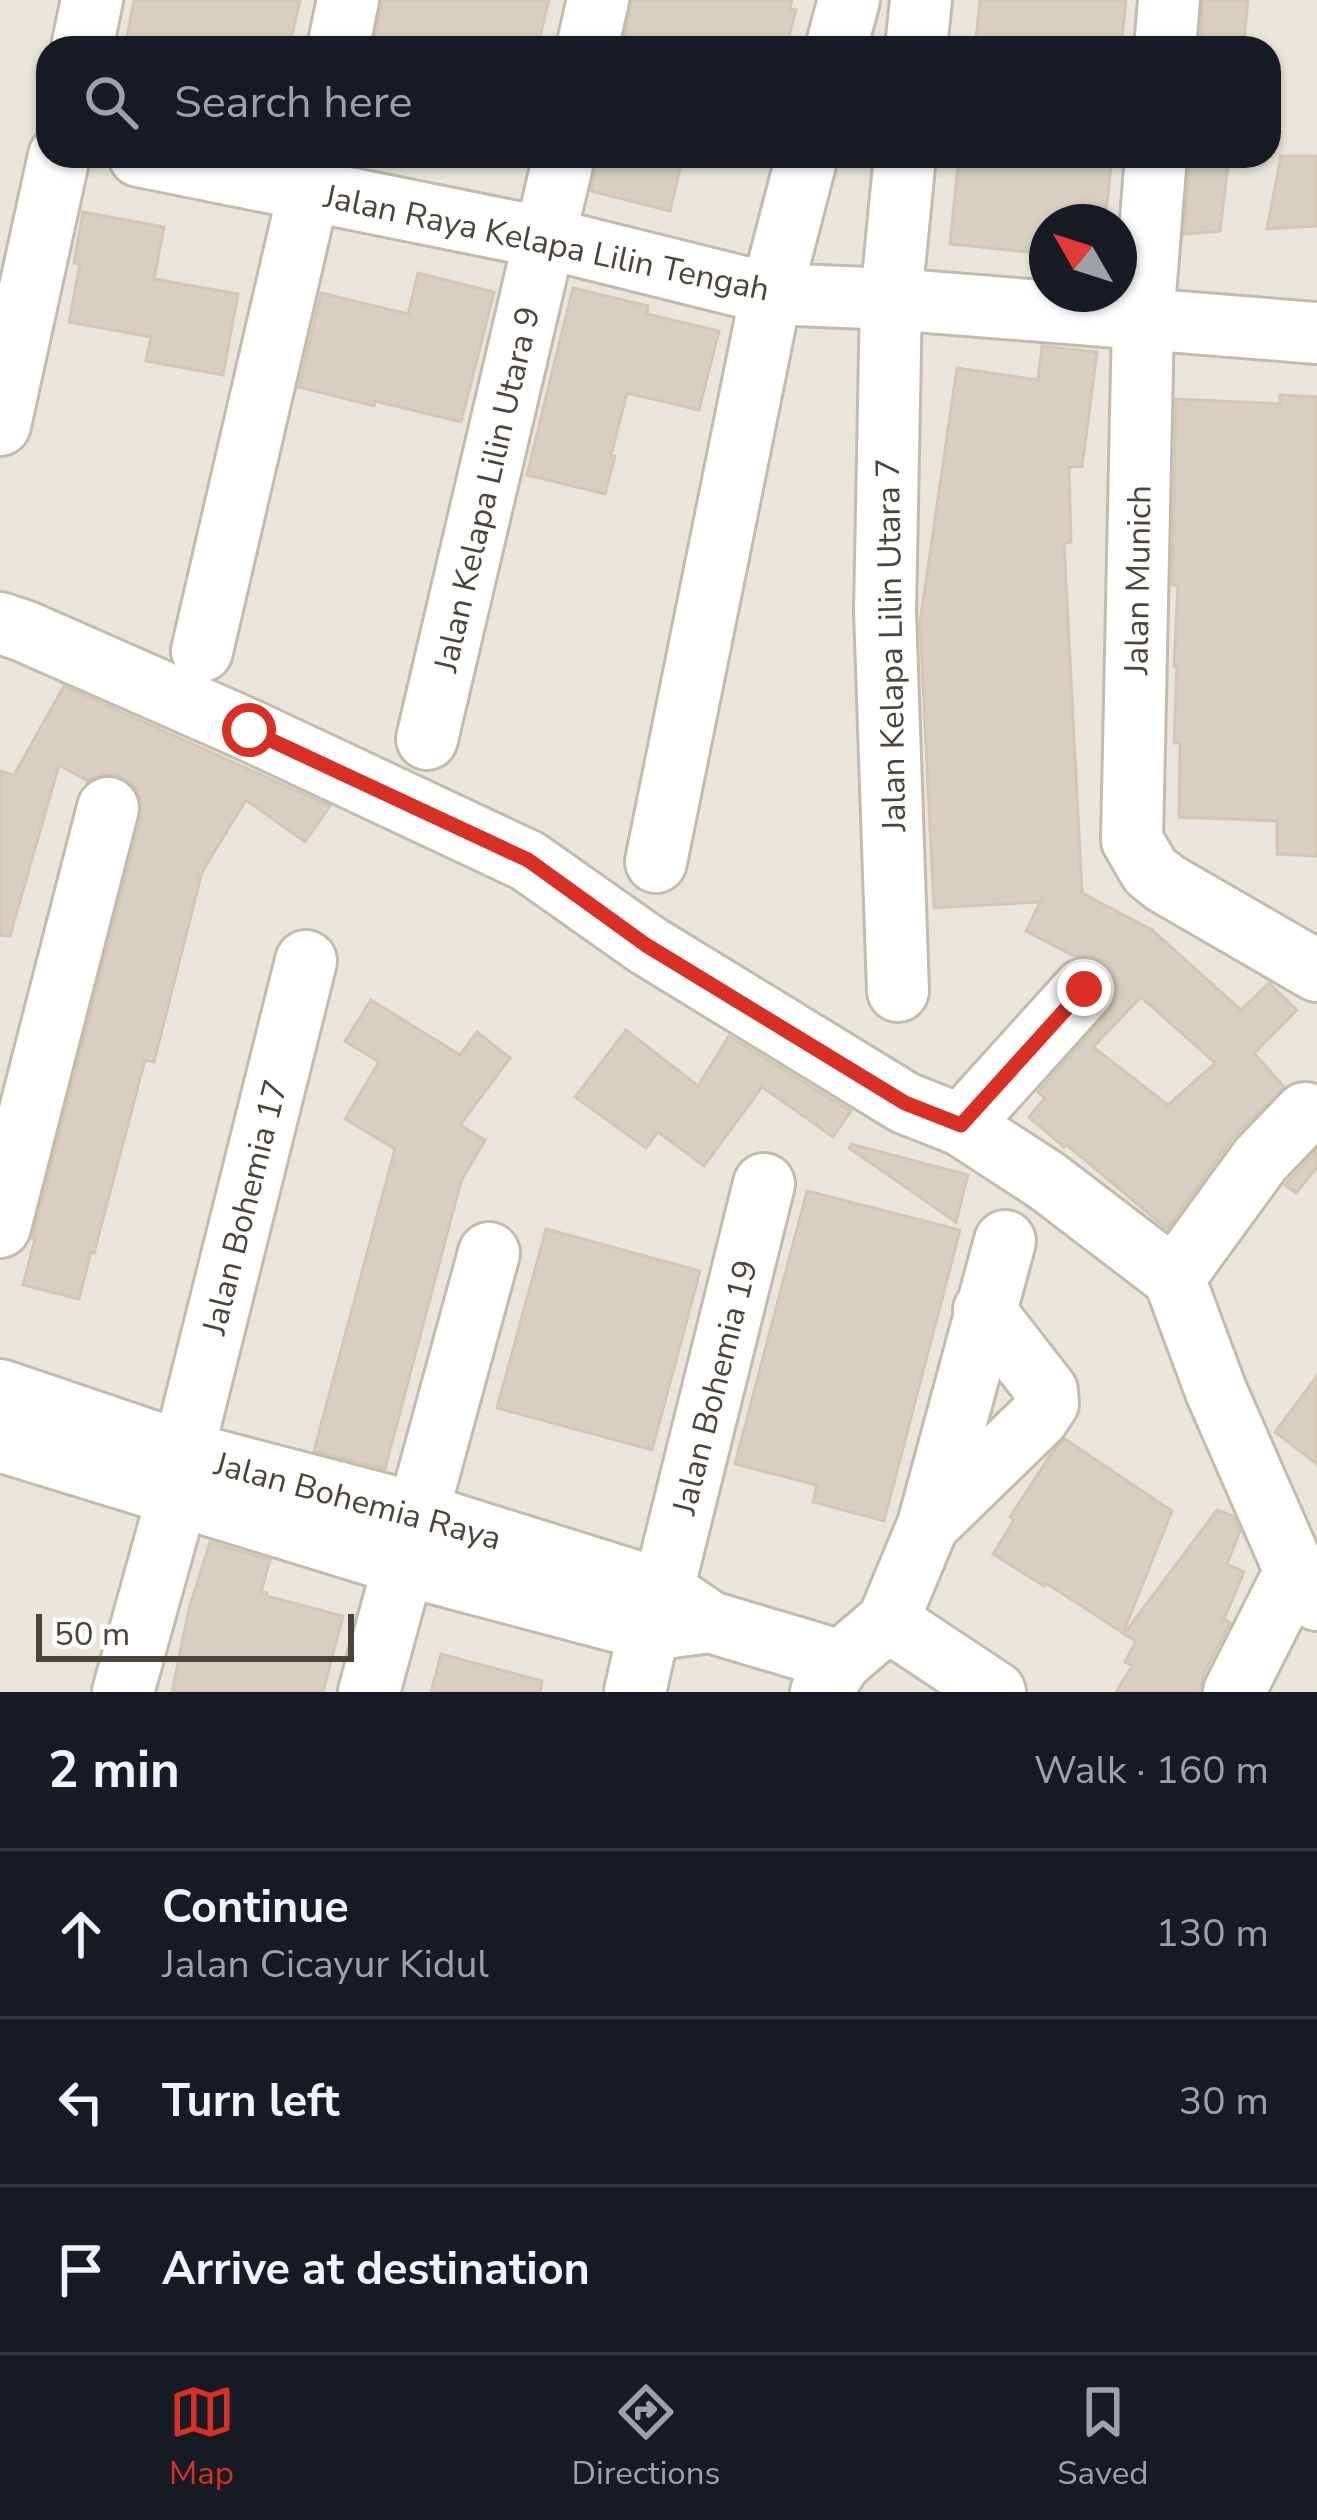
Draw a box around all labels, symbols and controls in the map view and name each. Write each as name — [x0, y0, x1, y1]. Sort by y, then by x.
search box — [36, 36, 1281, 168]
icon: search — [78, 69, 144, 135]
text: Search here — [174, 72, 413, 133]
street label: Jalan Raya Kelapa Lilin Tengah — [319, 174, 774, 313]
north arrow — [1029, 204, 1137, 312]
street label: Jalan Kelapa Lilin Utara 9 — [423, 302, 551, 677]
street label: Jalan Kelapa Lilin Utara 7 — [866, 458, 917, 833]
street label: Jalan Munich — [1114, 485, 1163, 676]
route start — [222, 703, 276, 757]
route end — [1057, 962, 1111, 1016]
street label: Jalan Bohemia 17 — [192, 1075, 299, 1340]
street label: Jalan Bohemia 19 — [662, 1255, 769, 1520]
street label: Jalan Bohemia Raya — [208, 1441, 506, 1561]
scale bar — [36, 1608, 354, 1661]
text: 50 m — [54, 1612, 130, 1657]
text: 2 min — [48, 1735, 180, 1805]
text: Walk · 160 m — [1034, 1744, 1269, 1797]
text: Continue — [162, 1877, 349, 1938]
icon: ahead — [48, 1901, 114, 1967]
text: 130 m — [1155, 1907, 1269, 1960]
text: Jalan Cicayur Kidul — [162, 1938, 489, 1991]
icon: left — [48, 2069, 114, 2135]
text: Turn left — [162, 2071, 340, 2132]
text: 30 m — [1179, 2075, 1269, 2128]
icon: arrive — [48, 2237, 114, 2303]
text: Arrive at destination — [162, 2239, 590, 2300]
tab: Map — [169, 2379, 235, 2496]
tab: Directions — [572, 2379, 720, 2496]
tab: Saved — [1057, 2379, 1148, 2496]

